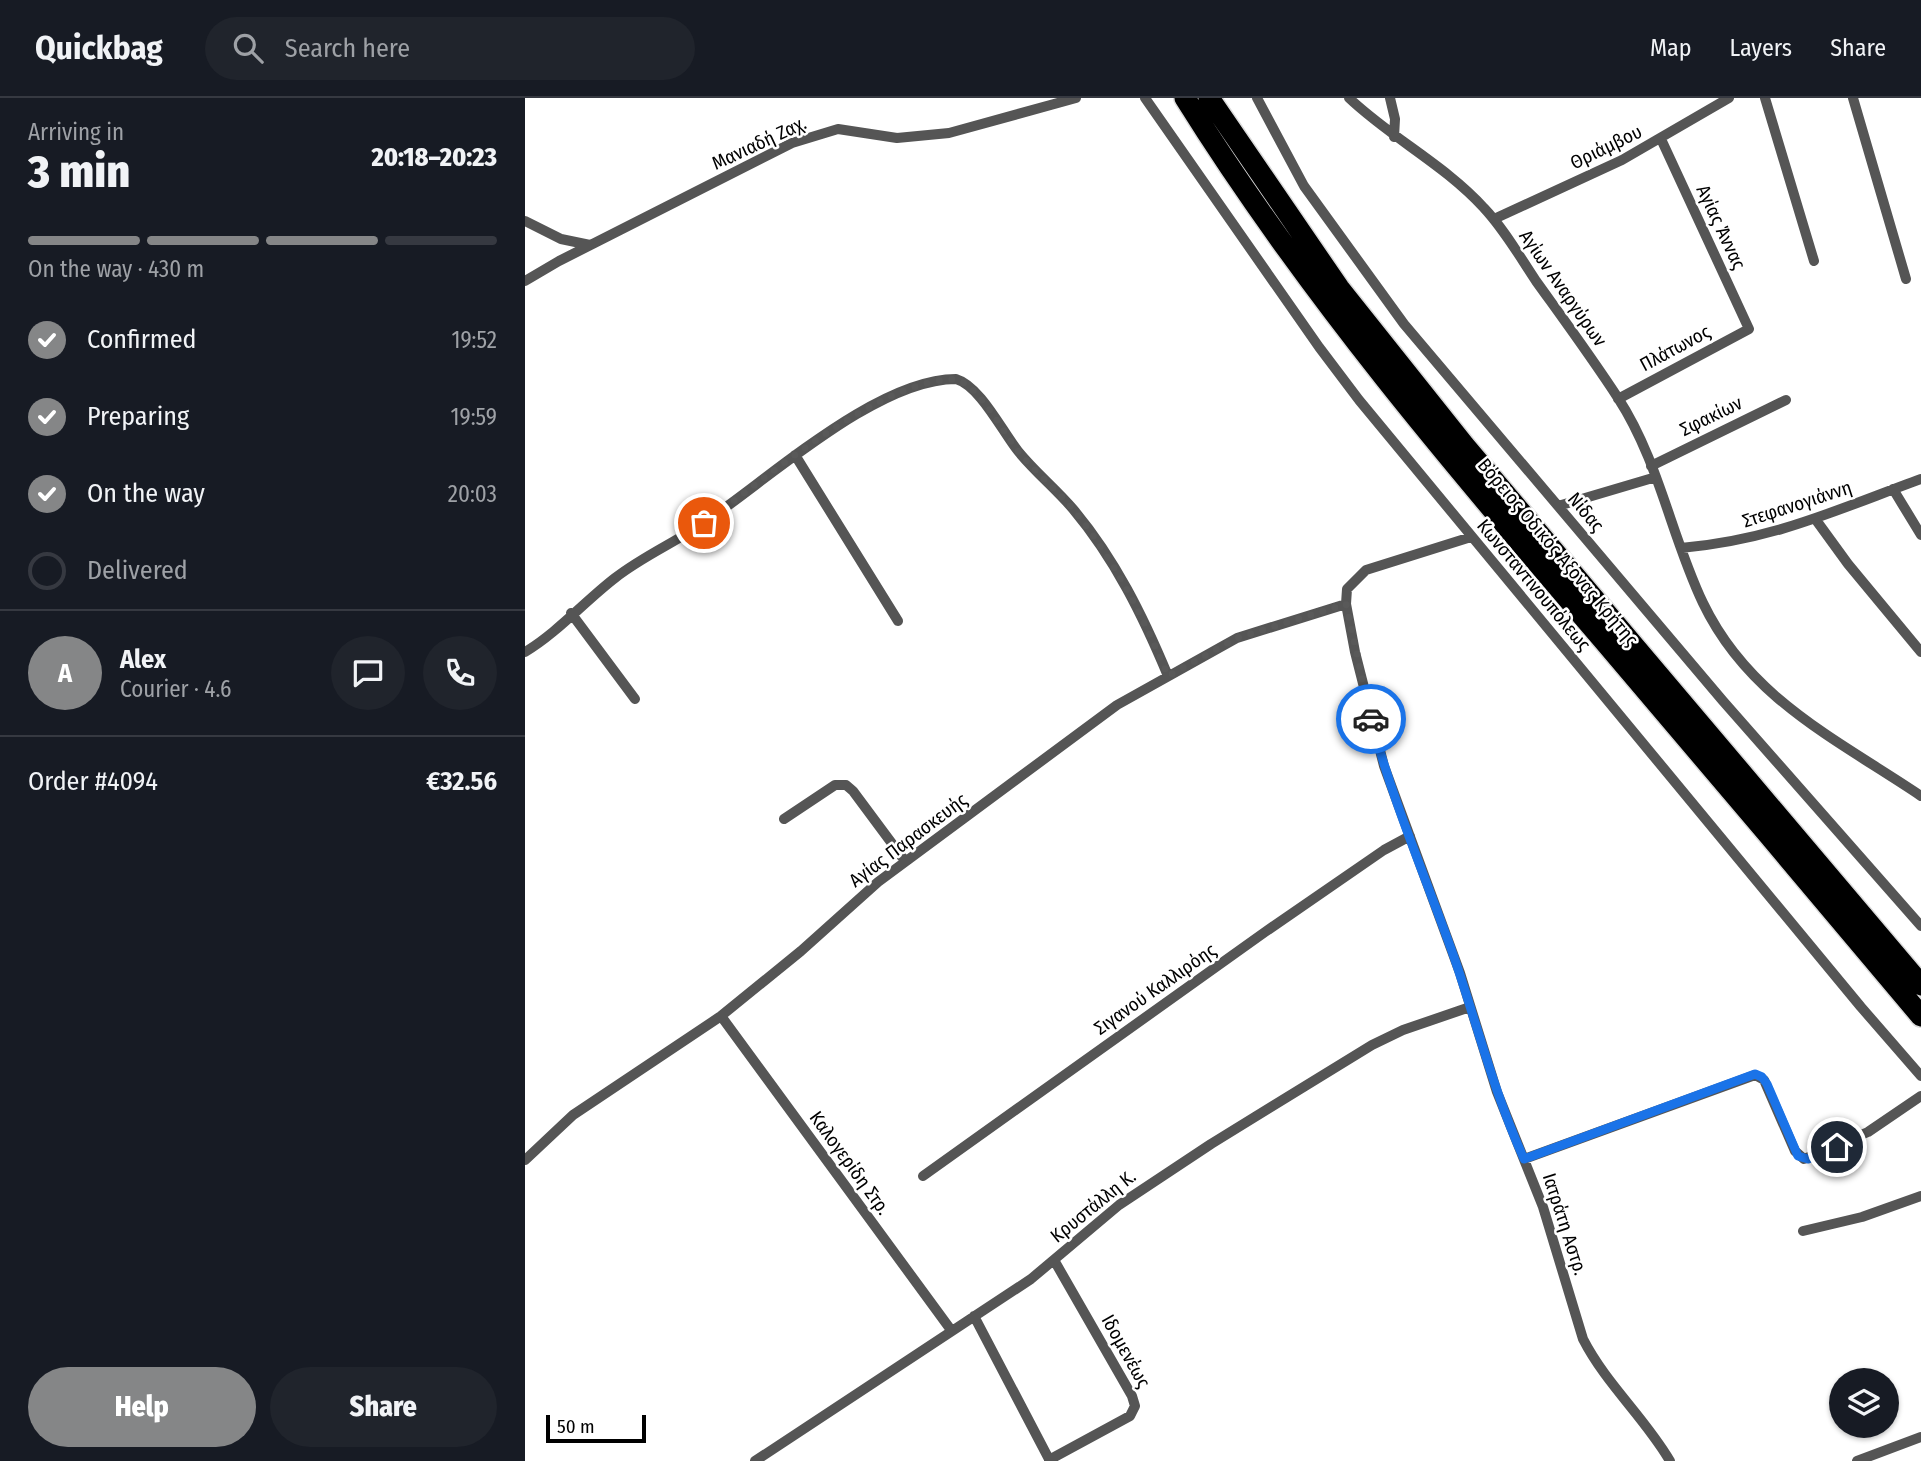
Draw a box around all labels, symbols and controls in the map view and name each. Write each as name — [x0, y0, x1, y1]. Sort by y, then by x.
search box — [205, 17, 695, 80]
text: Quickbag — [35, 28, 163, 68]
icon: search — [229, 29, 267, 67]
text: Search here — [285, 33, 410, 64]
text: Map — [1650, 34, 1692, 62]
text: Layers — [1730, 34, 1792, 62]
text: Share — [1830, 34, 1886, 62]
street label: Μανιαδή Ζαχ. — [708, 111, 810, 175]
text: Arriving in — [28, 118, 124, 146]
street label: Θριάμβου — [1566, 120, 1646, 174]
text: 20:18–20:23 — [371, 142, 497, 173]
text: 3 min — [28, 144, 130, 199]
street label: Αγίας Άννας — [1691, 181, 1751, 273]
street label: Αγίων Αναργύρων — [1514, 225, 1612, 351]
text: On the way · 430 m — [28, 255, 204, 283]
street label: Πλάτωνος — [1636, 320, 1714, 376]
icon: check — [28, 321, 66, 359]
text: Confirmed — [87, 324, 197, 355]
text: 19:52 — [451, 326, 497, 354]
street label: Σφακίων — [1676, 391, 1746, 441]
icon: check — [28, 398, 66, 436]
text: Preparing — [87, 401, 189, 432]
text: 19:59 — [450, 403, 497, 431]
street label: Βόρειος Οδικός Άξονας Κρήτης — [1473, 454, 1643, 650]
icon: check — [28, 475, 66, 513]
street label: Στεφανογιάννη — [1739, 476, 1855, 532]
text: On the way — [87, 478, 205, 509]
text: 20:03 — [448, 480, 497, 508]
street label: Νίδας — [1563, 488, 1609, 536]
pin — [674, 493, 734, 553]
icon: bag — [685, 504, 723, 542]
street label: Κωνσταντινουπόλεως — [1472, 515, 1596, 655]
text: Delivered — [87, 555, 188, 586]
button: chat — [331, 636, 405, 710]
button: phone — [423, 636, 497, 710]
text: Alex — [120, 644, 166, 675]
text: A — [58, 658, 72, 689]
text: Courier · 4.6 — [120, 675, 231, 703]
courier — [1336, 684, 1406, 754]
icon: car — [1352, 700, 1390, 738]
text: Order #4094 — [28, 766, 158, 797]
text: €32.56 — [426, 766, 497, 797]
street label: Αγίας Παρασκευής — [844, 788, 972, 892]
street label: Σιγανού Καλλιρόης — [1090, 938, 1220, 1040]
street label: Καλογερίδη Στρ. — [805, 1107, 895, 1219]
pin — [1807, 1117, 1867, 1177]
icon: home — [1818, 1128, 1856, 1166]
street label: Κρυστάλλη Κ. — [1046, 1165, 1140, 1247]
street label: Ιατράτη Αστρ. — [1538, 1170, 1592, 1278]
street label: Ιδομενέως — [1097, 1310, 1155, 1392]
button: Help — [28, 1367, 256, 1447]
button: Share — [270, 1367, 497, 1447]
map controls — [1829, 1368, 1899, 1438]
button: layers — [1829, 1368, 1899, 1438]
scale bar — [546, 1412, 646, 1444]
text: 50 m — [557, 1415, 595, 1438]

